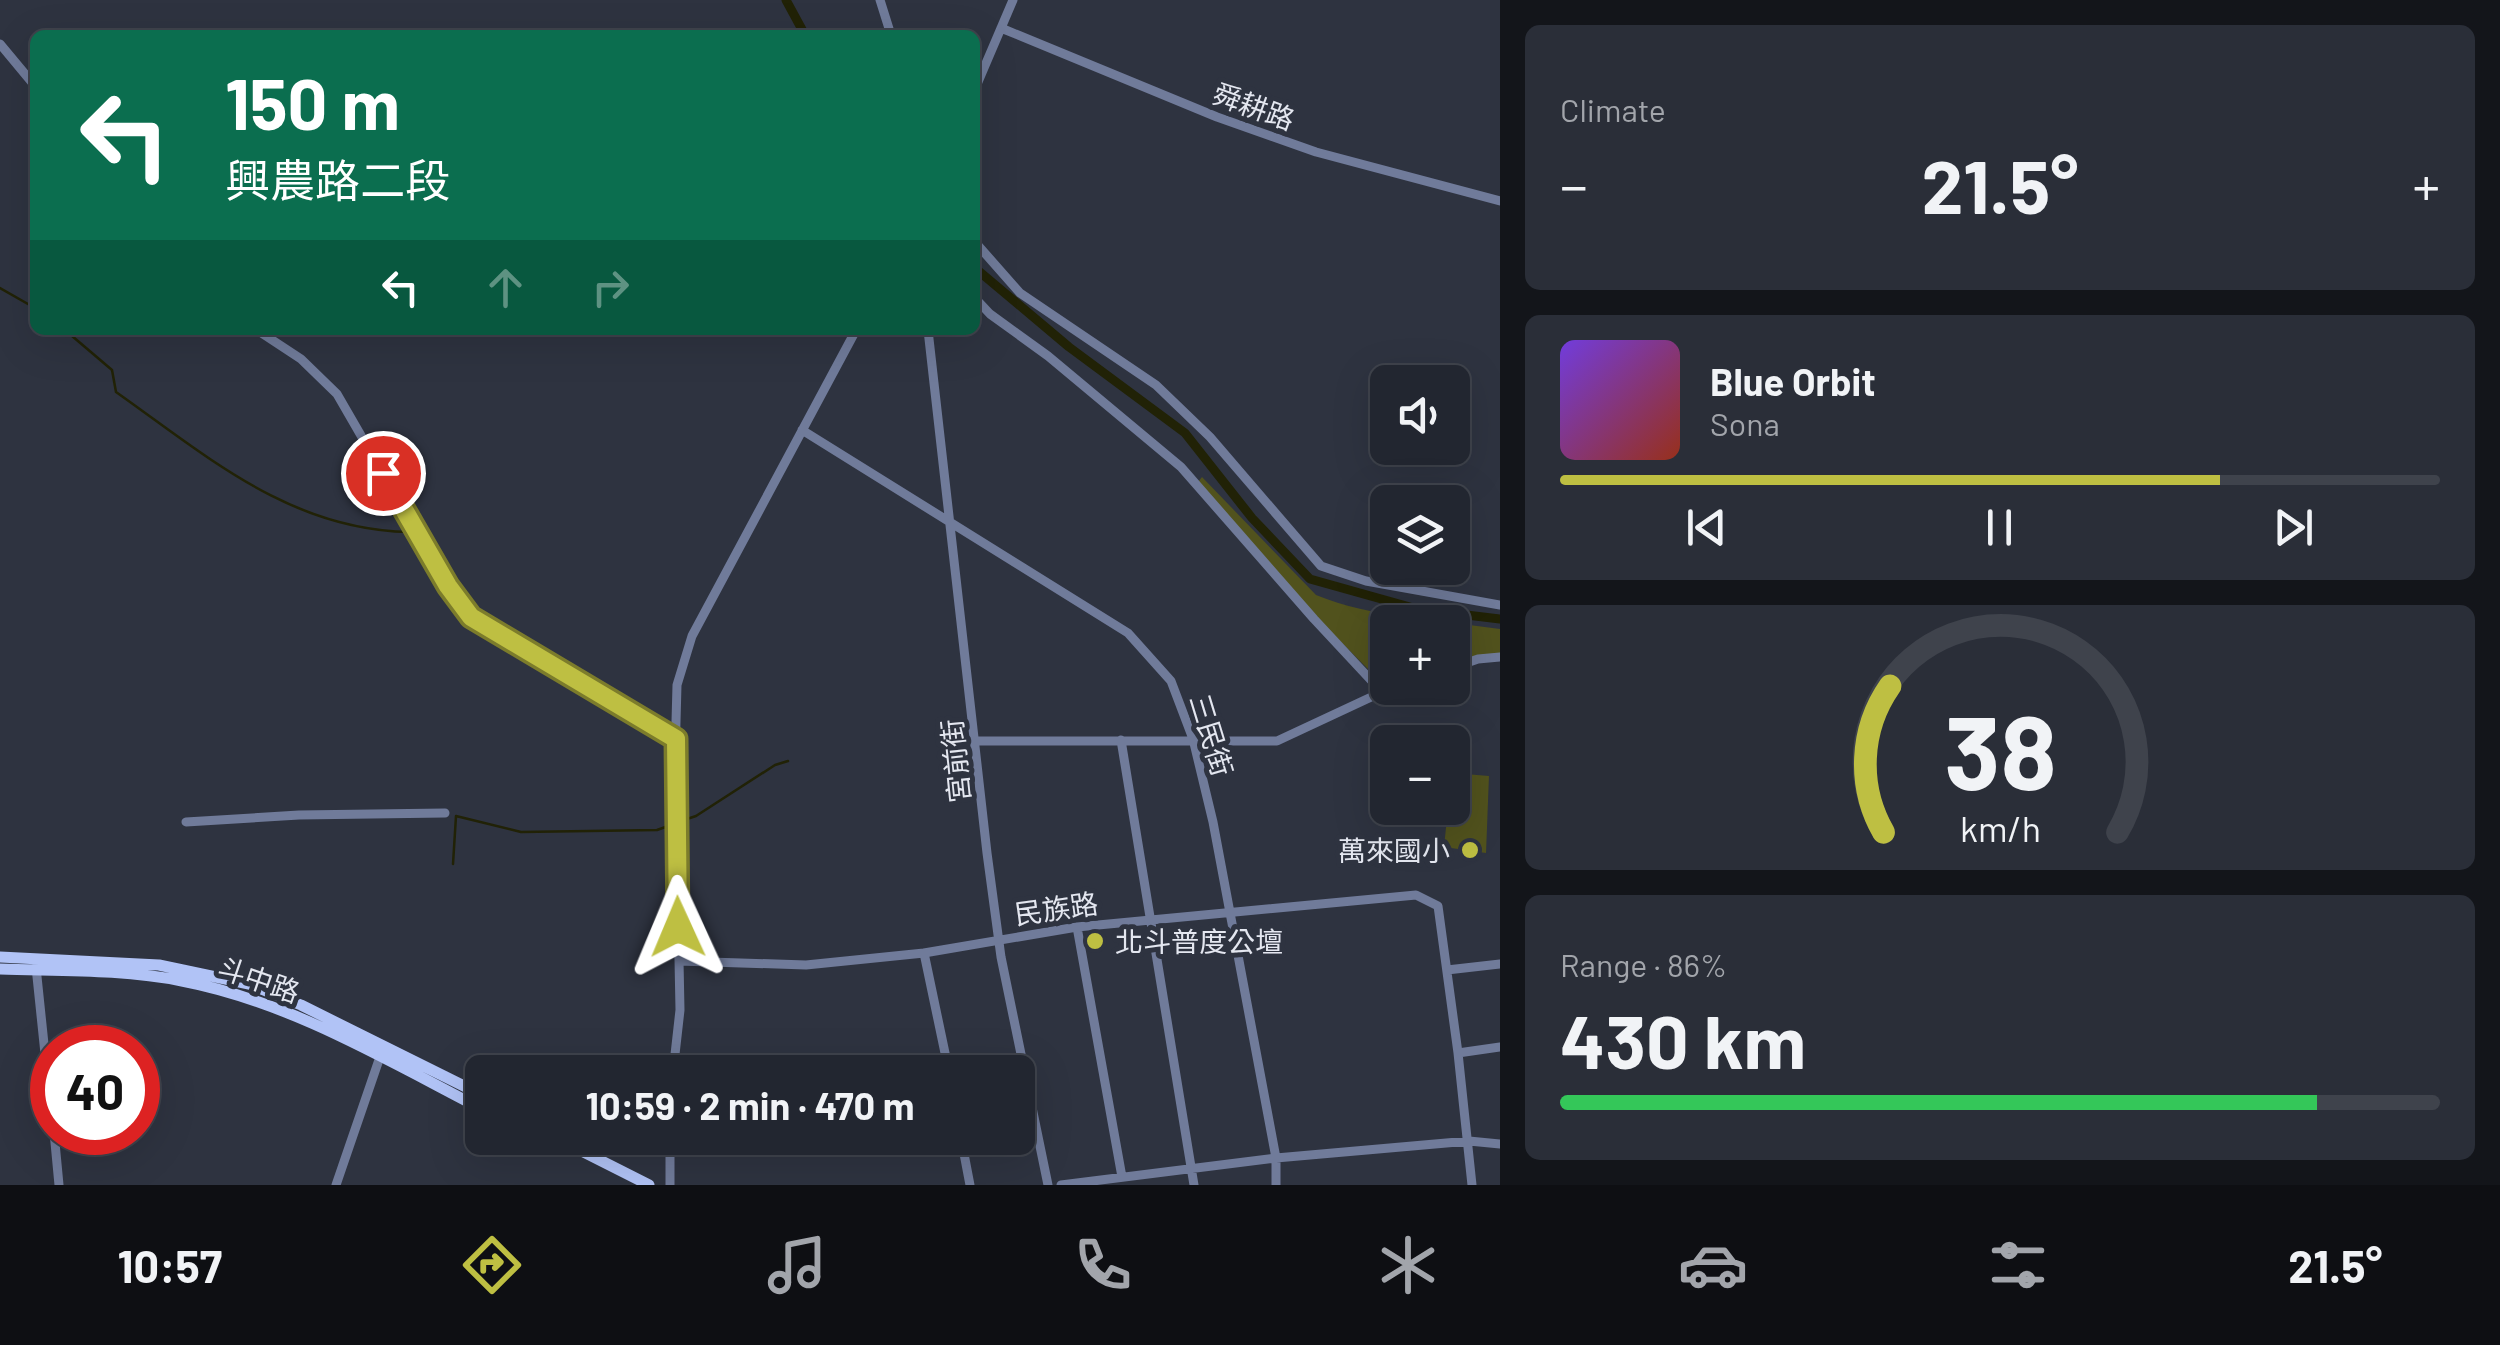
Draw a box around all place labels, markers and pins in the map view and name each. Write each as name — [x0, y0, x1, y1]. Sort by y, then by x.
pin — [341, 431, 426, 516]
place label: 萬來國小 — [1338, 833, 1450, 867]
marker: 萬來國小 — [1459, 839, 1481, 861]
place label: 北斗普度公壇 — [1115, 924, 1283, 958]
marker: 北斗普度公壇 — [1084, 930, 1106, 952]

